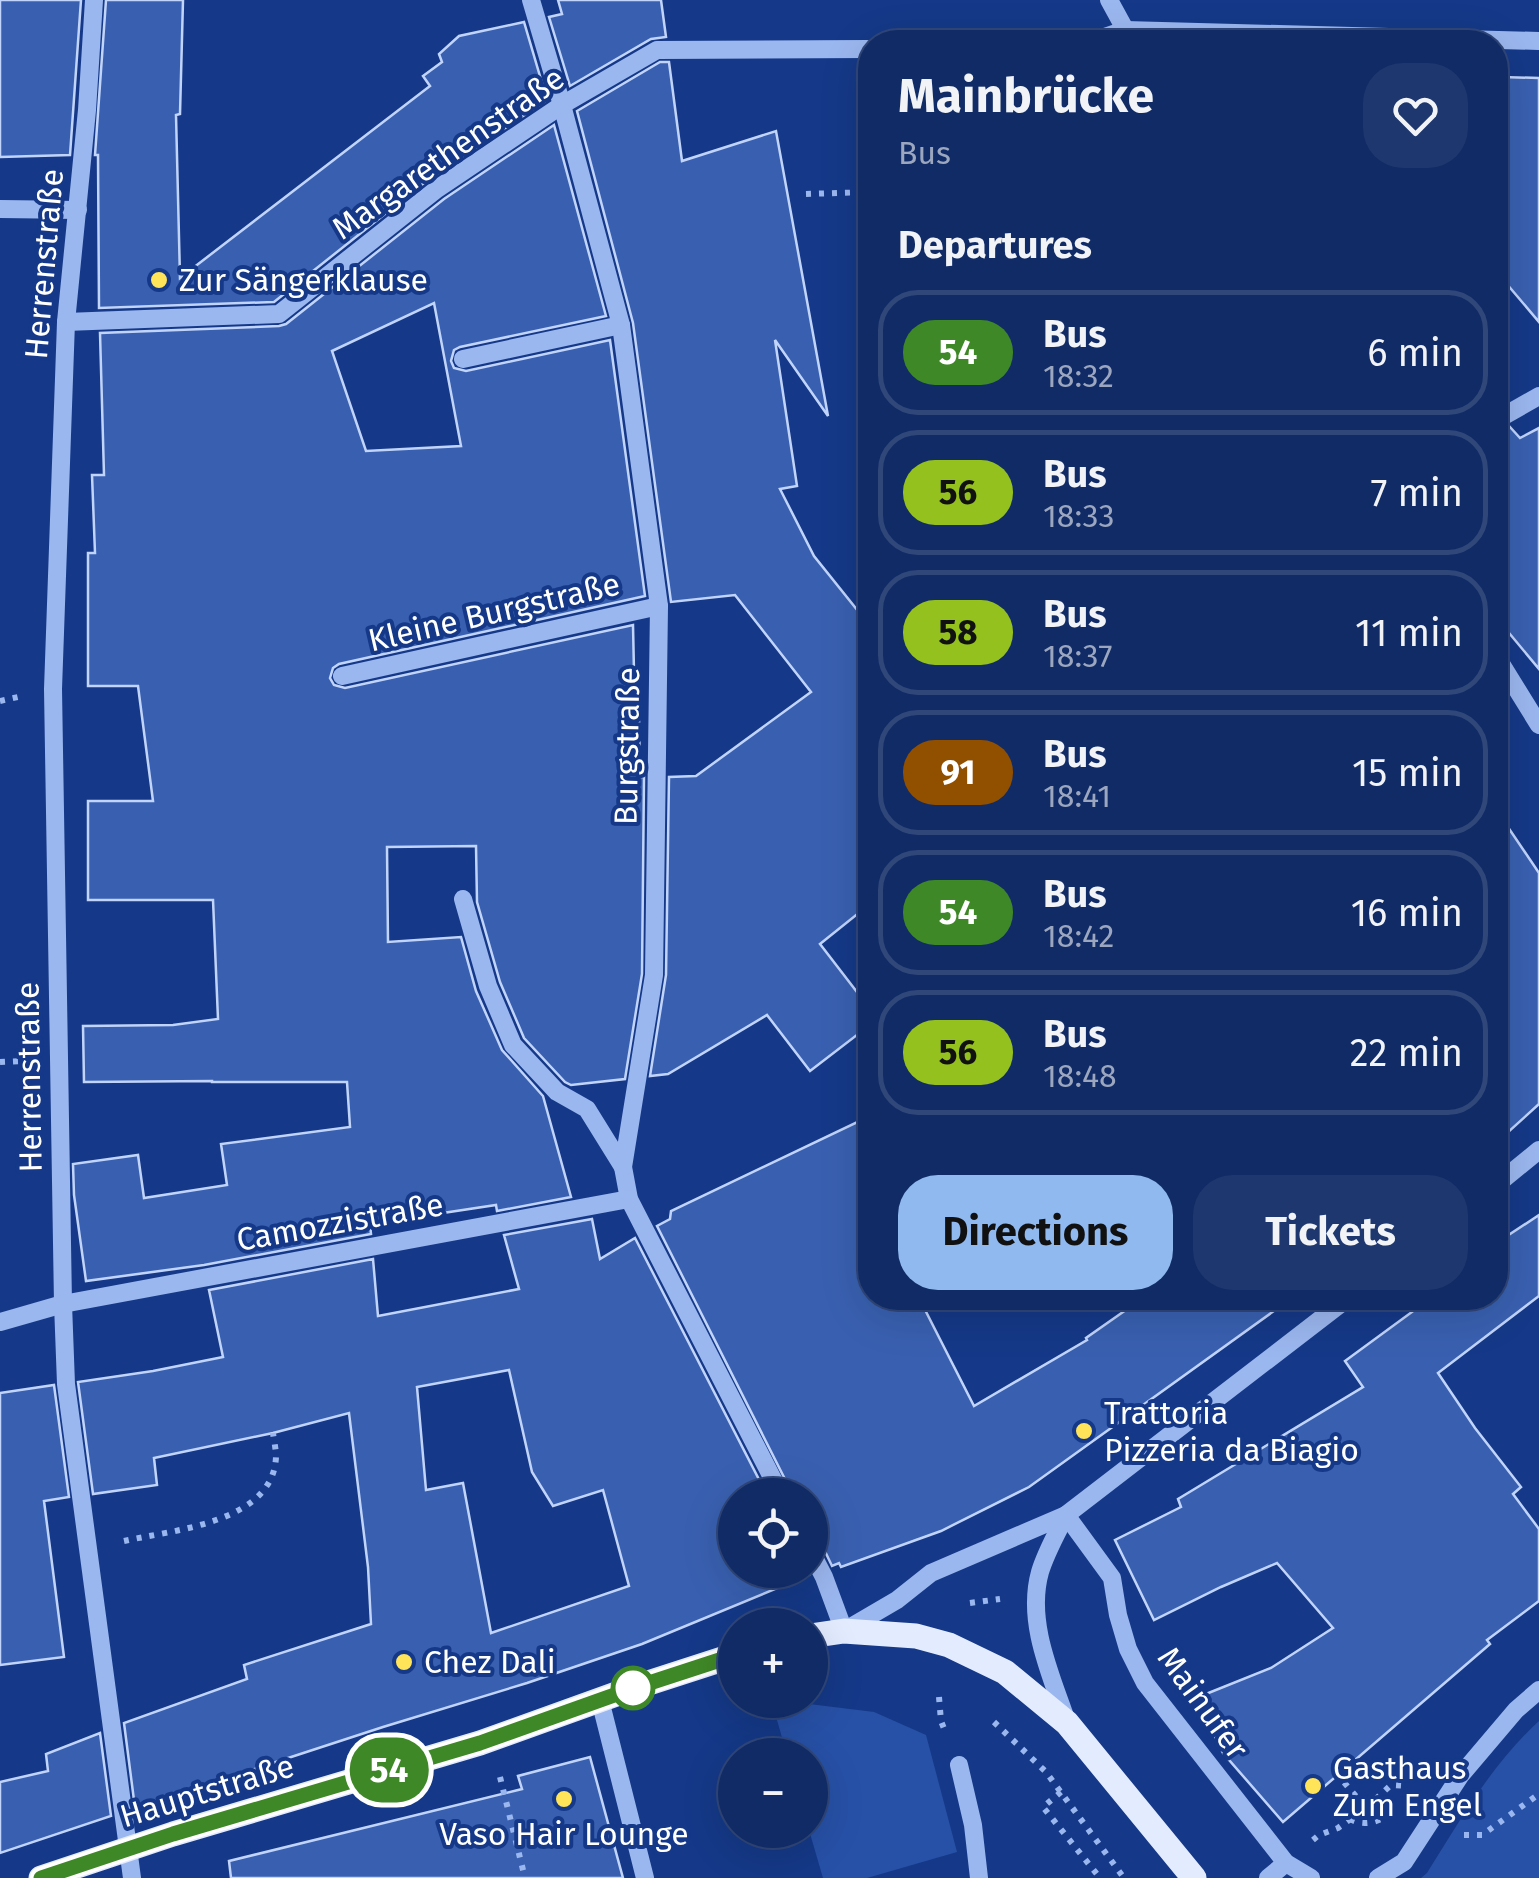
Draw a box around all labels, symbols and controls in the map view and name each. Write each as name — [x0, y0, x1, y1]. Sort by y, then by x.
street label: Margarethenstraße — [325, 59, 571, 247]
button: heart — [1363, 63, 1468, 168]
text: Mainbrücke — [898, 67, 1154, 125]
text: Bus — [898, 134, 951, 172]
street label: Herrenstraße — [17, 167, 71, 361]
text: Departures — [898, 222, 1092, 268]
place label: Zur Sängerklause — [179, 261, 428, 299]
marker: Zur Sängerklause — [148, 269, 170, 291]
text: Bus — [1043, 311, 1107, 357]
text: 6 min — [1367, 330, 1463, 376]
text: 54 — [939, 331, 977, 373]
text: 18:32 — [1043, 357, 1114, 395]
text: Bus — [1043, 451, 1107, 497]
text: 7 min — [1371, 470, 1463, 516]
text: 56 — [939, 471, 977, 513]
text: 18:33 — [1043, 497, 1114, 535]
street label: Kleine Burgstraße — [364, 565, 624, 659]
text: Bus — [1043, 591, 1107, 637]
text: 11 min — [1355, 610, 1463, 656]
text: 58 — [938, 611, 978, 653]
text: 18:37 — [1043, 637, 1112, 675]
street label: Burgstraße — [607, 667, 647, 825]
text: Bus — [1043, 731, 1107, 777]
text: 15 min — [1352, 750, 1463, 796]
text: 91 — [940, 751, 976, 793]
text: 18:41 — [1043, 777, 1111, 815]
text: Bus — [1043, 871, 1107, 917]
text: 16 min — [1351, 890, 1463, 936]
text: 54 — [939, 891, 977, 933]
text: 18:42 — [1043, 917, 1114, 955]
street label: Herrenstraße — [8, 981, 50, 1173]
text: Bus — [1043, 1011, 1107, 1057]
text: 22 min — [1350, 1030, 1463, 1076]
text: 56 — [939, 1031, 977, 1073]
text: 18:48 — [1043, 1057, 1117, 1095]
button: Directions — [898, 1175, 1173, 1290]
button: Tickets — [1193, 1175, 1468, 1290]
street label: Camozzistraße — [234, 1185, 446, 1259]
place label: Trattoria Pizzeria da Biagio — [1104, 1394, 1359, 1469]
marker: Trattoria Pizzeria da Biagio — [1073, 1420, 1095, 1442]
map controls — [718, 1478, 828, 1848]
button: locate — [718, 1478, 828, 1588]
button: + — [718, 1608, 828, 1718]
street label: Mainufer — [1150, 1640, 1257, 1767]
place label: Chez Dali — [424, 1643, 556, 1681]
marker: Chez Dali — [393, 1651, 415, 1673]
unlabelled marker — [612, 1667, 654, 1709]
line badge: 54 — [344, 1738, 434, 1802]
button: − — [718, 1738, 828, 1848]
street label: Hauptstraße — [115, 1747, 299, 1835]
text: 54 — [370, 1749, 408, 1791]
place label: Gasthaus Zum Engel — [1333, 1749, 1482, 1824]
marker: Gasthaus Zum Engel — [1302, 1775, 1324, 1797]
marker: Vaso Hair Lounge — [553, 1788, 575, 1810]
place label: Vaso Hair Lounge — [439, 1815, 689, 1853]

